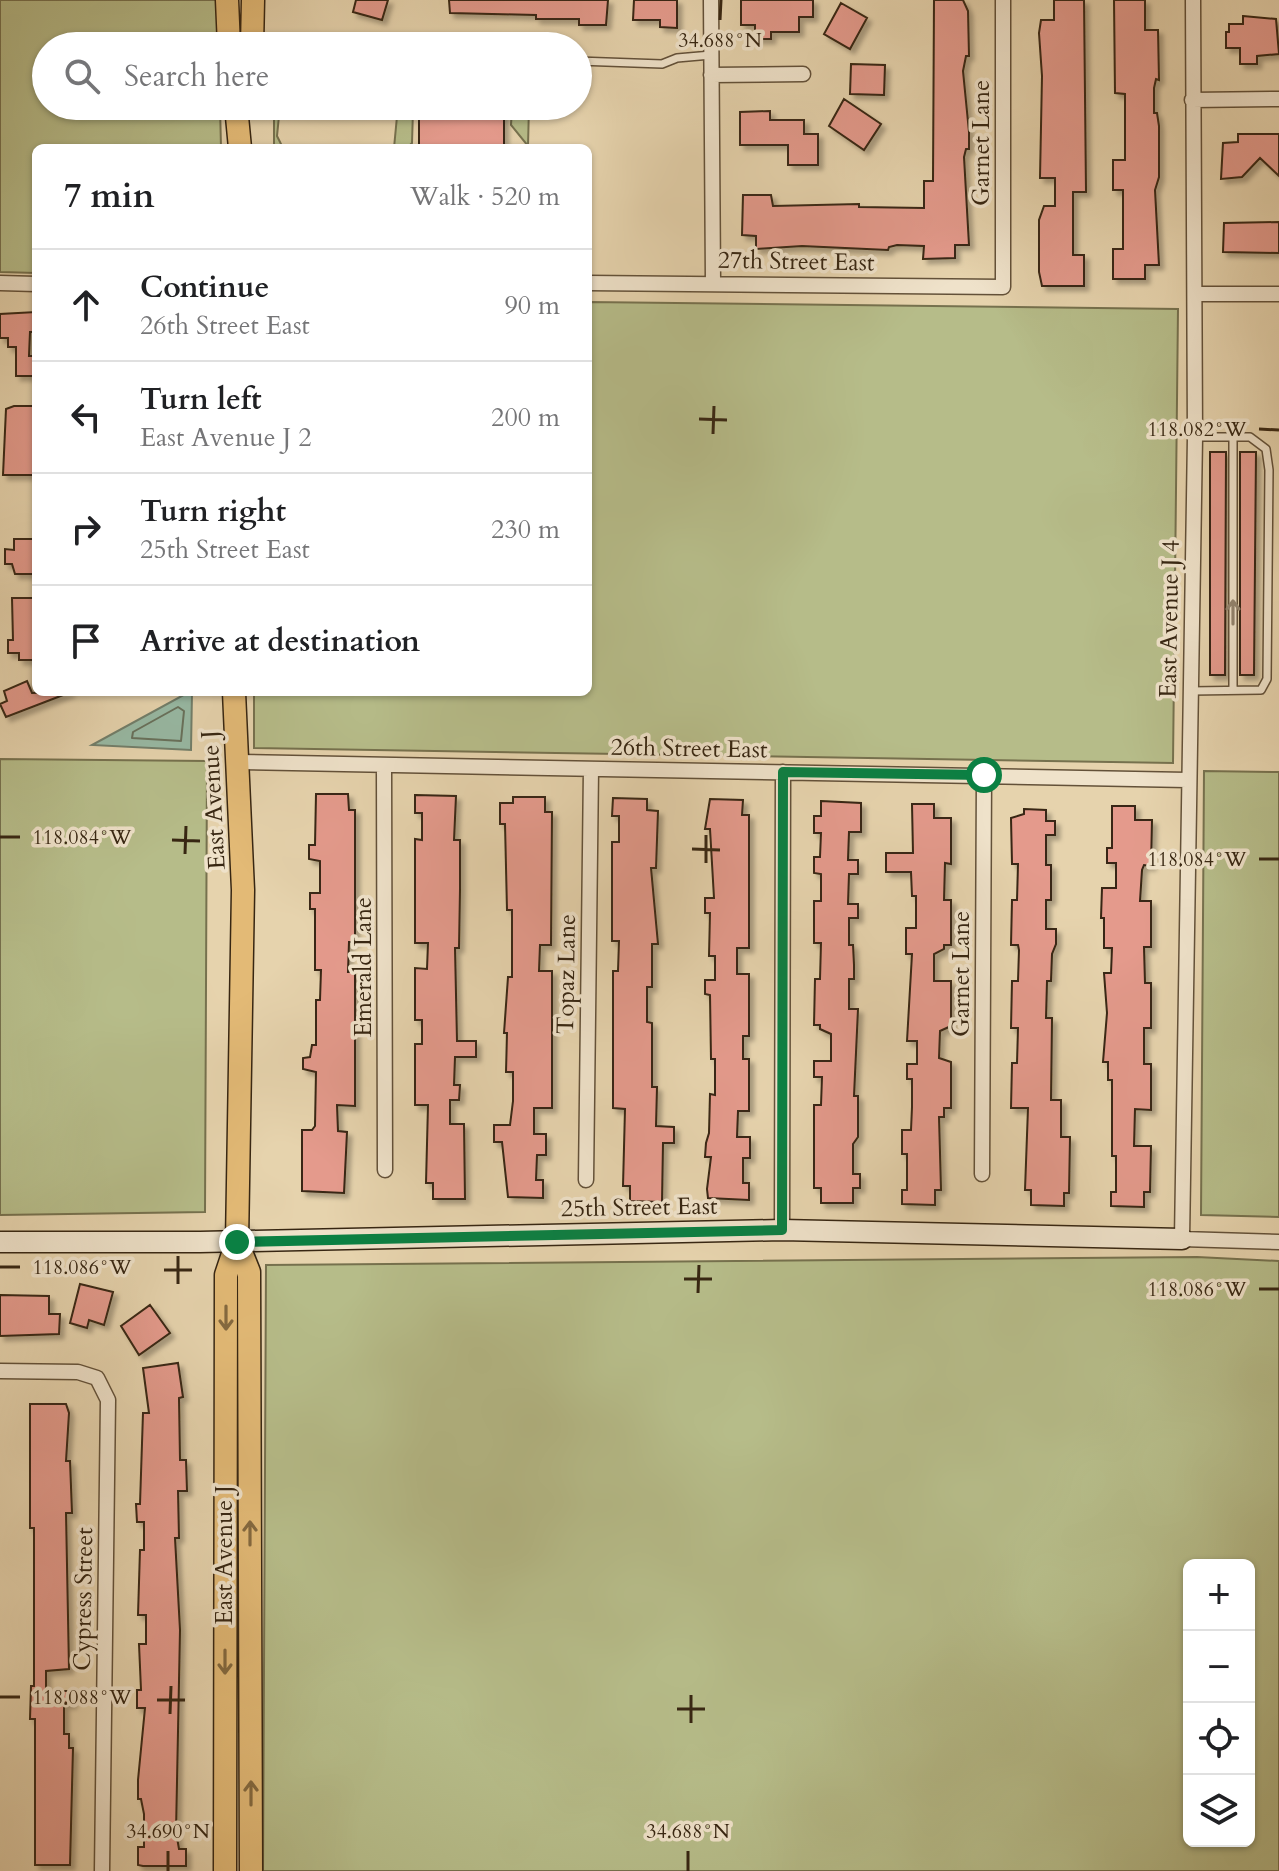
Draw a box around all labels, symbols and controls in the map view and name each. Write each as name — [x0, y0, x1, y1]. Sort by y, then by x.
text: 34.688°N — [678, 27, 762, 54]
search box — [32, 32, 592, 120]
icon: search — [60, 54, 104, 98]
text: Search here — [124, 56, 269, 97]
street label: Garnet Lane — [965, 80, 998, 206]
text: 7 min — [64, 173, 155, 219]
text: Walk · 520 m — [410, 179, 560, 214]
street label: 27th Street East — [717, 244, 875, 279]
text: Continue — [140, 267, 269, 308]
icon: ahead — [64, 283, 108, 327]
text: 90 m — [504, 288, 560, 323]
text: 26th Street East — [140, 308, 310, 343]
text: Turn left — [140, 379, 262, 420]
icon: left — [64, 395, 108, 439]
text: 200 m — [491, 400, 560, 435]
text: 118.082°W — [1148, 416, 1247, 443]
text: East Avenue J 2 — [140, 420, 312, 455]
text: Turn right — [140, 491, 286, 532]
icon: right — [64, 507, 108, 551]
text: 230 m — [491, 512, 560, 547]
text: 25th Street East — [140, 532, 310, 567]
street label: East Avenue J 4 — [1152, 540, 1187, 698]
one-way arrow — [1225, 599, 1241, 626]
icon: arrive — [64, 619, 108, 663]
text: Arrive at destination — [140, 621, 420, 662]
street label: East Avenue J — [193, 729, 234, 871]
street label: 26th Street East — [610, 731, 768, 766]
route start — [966, 757, 1002, 793]
text: 118.084°W — [33, 824, 132, 851]
text: 118.084°W — [1148, 846, 1247, 873]
street label: Emerald Lane — [347, 897, 380, 1037]
street label: Garnet Lane — [945, 911, 978, 1037]
street label: Topaz Lane — [549, 914, 584, 1034]
street label: 25th Street East — [560, 1190, 718, 1225]
route end — [219, 1224, 255, 1260]
text: 118.086°W — [33, 1254, 132, 1281]
text: 118.086°W — [1148, 1276, 1247, 1303]
one-way arrow — [218, 1304, 234, 1331]
street label: East Avenue J — [208, 1485, 241, 1625]
one-way arrow — [242, 1520, 258, 1547]
street label: Cypress Street — [66, 1526, 101, 1671]
map controls — [1183, 1559, 1255, 1847]
button: + — [1183, 1559, 1255, 1631]
button: − — [1183, 1631, 1255, 1703]
one-way arrow — [217, 1648, 233, 1675]
text: 118.088°W — [33, 1684, 132, 1711]
button: locate — [1183, 1703, 1255, 1775]
button: layers — [1183, 1775, 1255, 1847]
one-way arrow — [243, 1780, 259, 1807]
text: 34.690°N — [126, 1818, 210, 1845]
text: 34.688°N — [646, 1818, 730, 1845]

